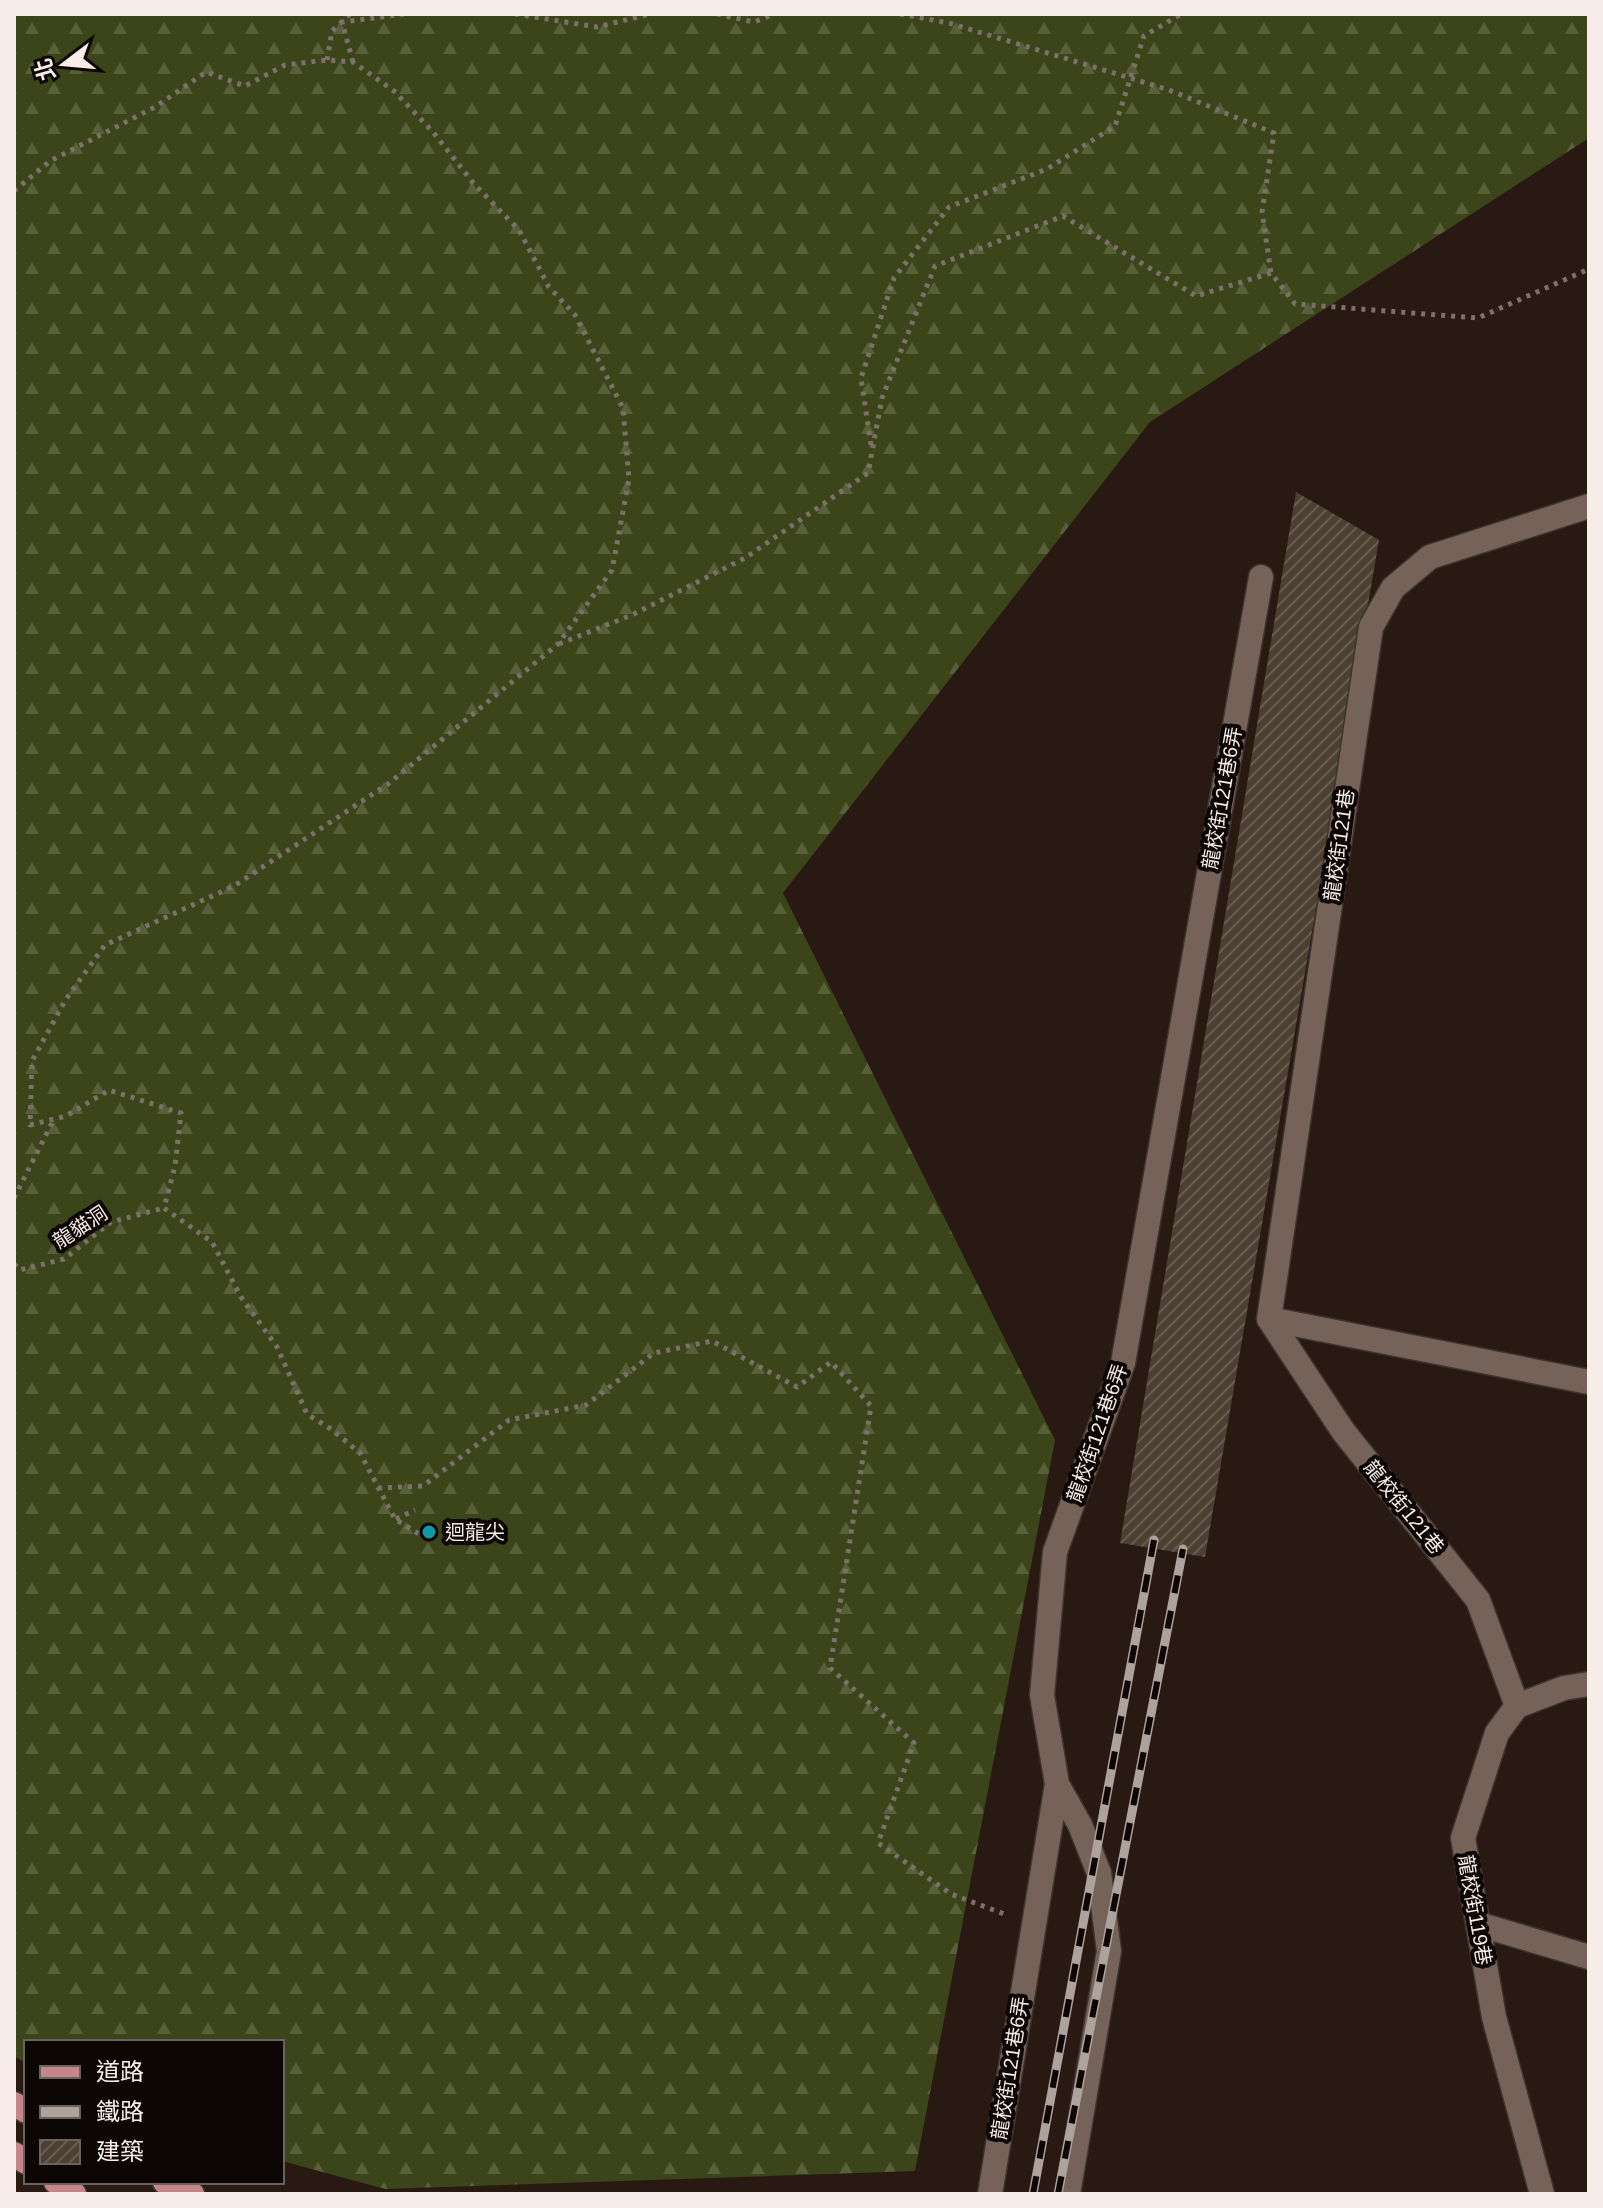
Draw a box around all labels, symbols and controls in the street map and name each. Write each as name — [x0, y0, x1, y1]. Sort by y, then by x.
north arrow — [24, 24, 104, 104]
text: 北 — [30, 55, 60, 83]
street label: 龍校街121巷6弄 — [1199, 725, 1245, 871]
street label: 龍校街121巷 — [1320, 787, 1358, 903]
street label: 龍貓洞 — [49, 1201, 111, 1253]
street label: 龍校街121巷6弄 — [1063, 1361, 1131, 1505]
street label: 龍校街121巷 — [1360, 1456, 1448, 1558]
place label: 迴龍尖 — [445, 1521, 505, 1543]
marker: 迴龍尖 — [420, 1523, 438, 1541]
street label: 龍校街119巷 — [1454, 1853, 1496, 1967]
street label: 龍校街121巷6弄 — [988, 1995, 1032, 2141]
legend — [24, 2040, 284, 2184]
text: 道路 — [96, 2058, 144, 2085]
text: 鐵路 — [96, 2098, 144, 2125]
text: 建築 — [96, 2138, 144, 2165]

